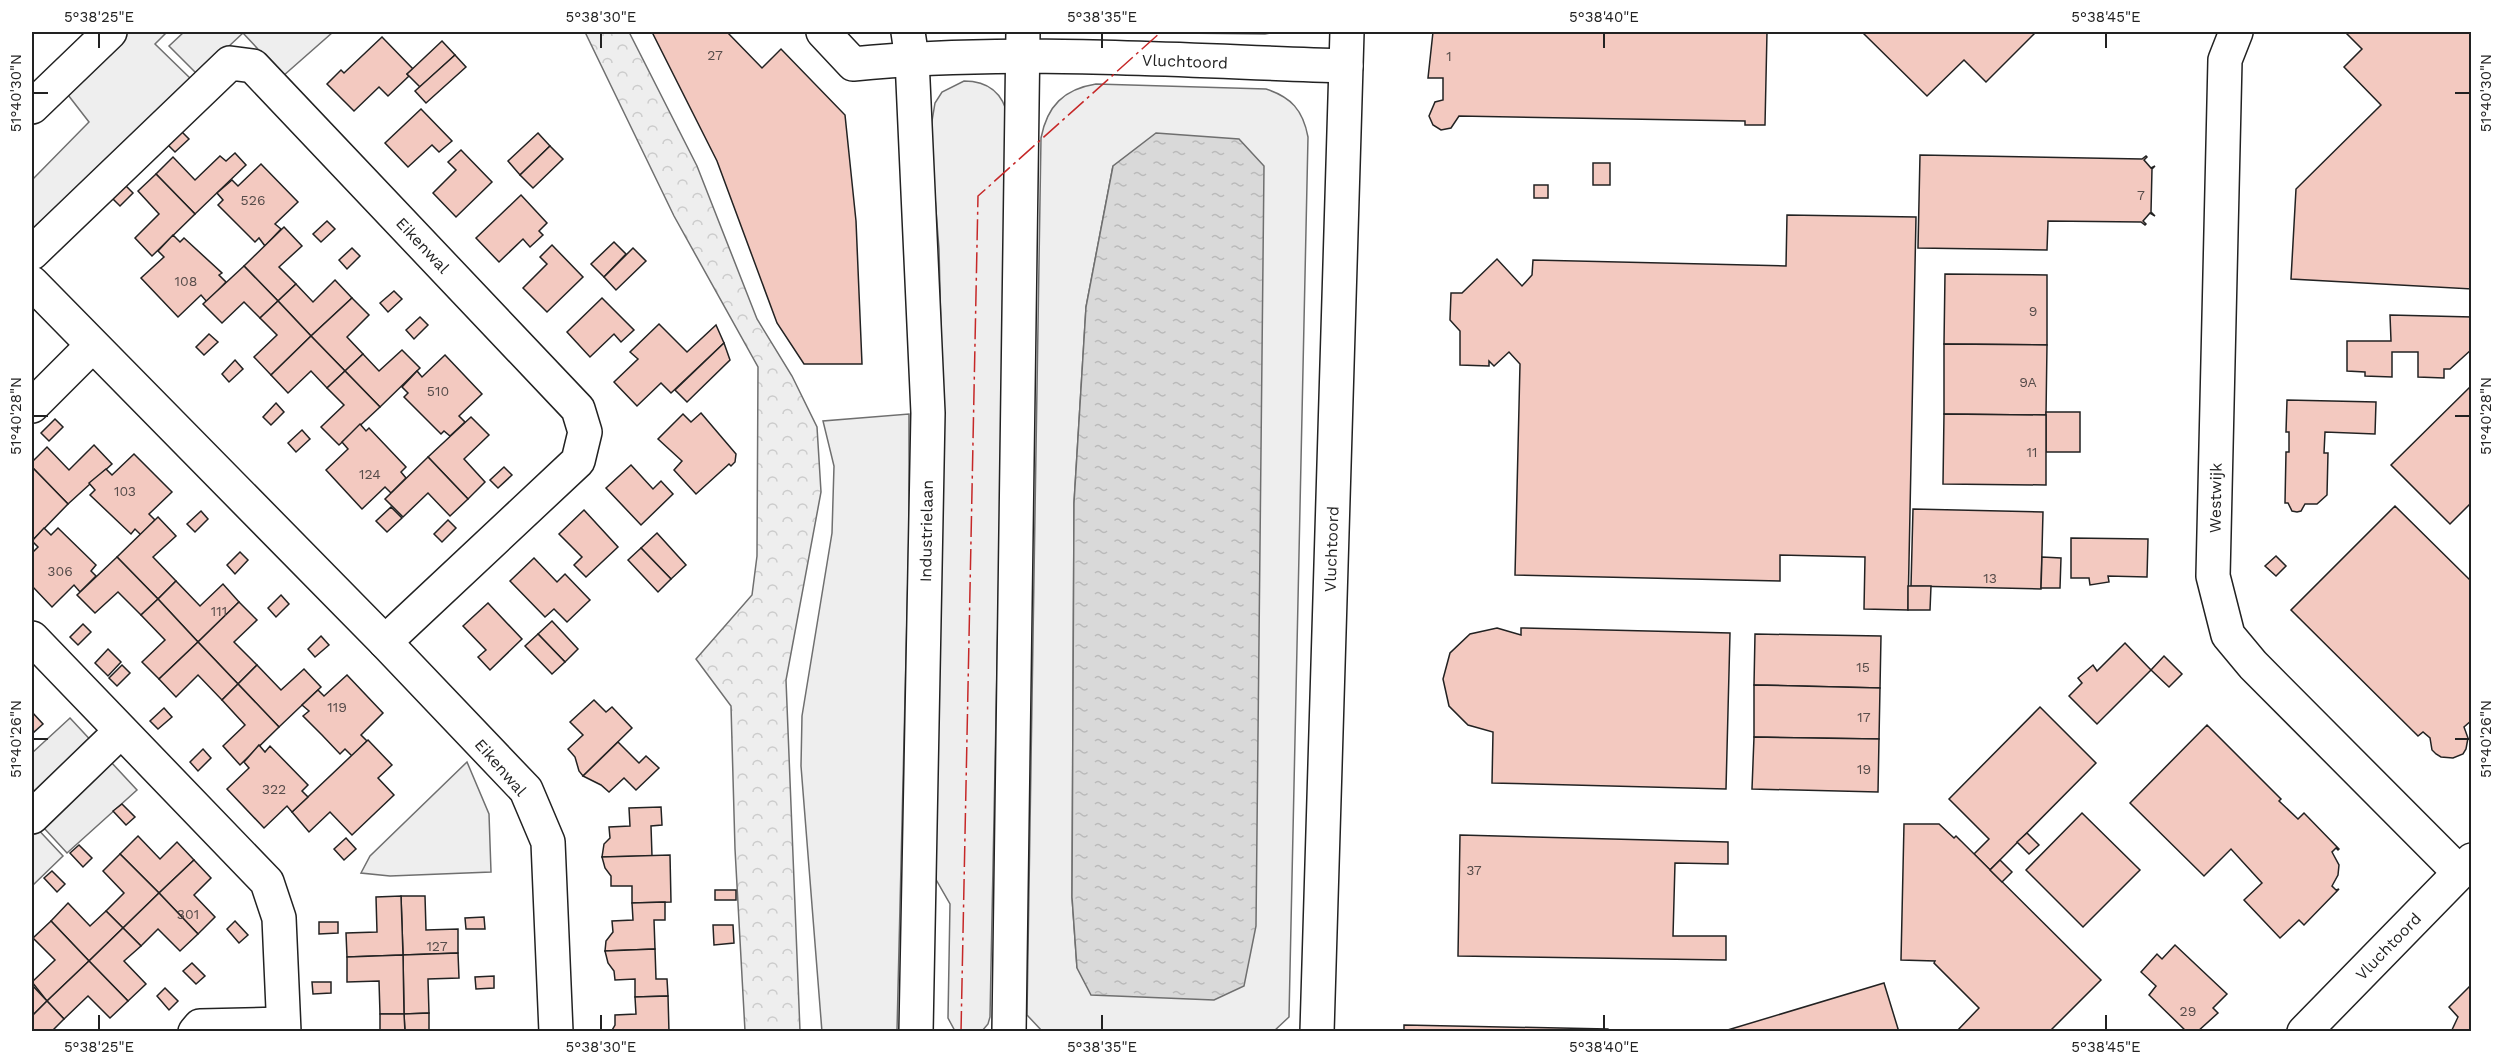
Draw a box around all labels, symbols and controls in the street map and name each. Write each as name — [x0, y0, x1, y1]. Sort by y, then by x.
text: 5°38'25"E — [64, 8, 134, 26]
text: 5°38'30"E — [566, 8, 636, 26]
text: 5°38'35"E — [1067, 8, 1137, 26]
text: 5°38'40"E — [1569, 8, 1639, 26]
text: 5°38'45"E — [2071, 8, 2141, 26]
house number: 27 — [707, 47, 723, 63]
house number: 1 — [1446, 48, 1452, 64]
street label: Vluchtoord — [1142, 51, 1228, 72]
text: 51°40'30"N — [7, 54, 25, 132]
text: 51°40'30"N — [2477, 54, 2495, 132]
house number: 7 — [2137, 187, 2145, 203]
house number: 526 — [241, 192, 265, 208]
street label: Eikenwal — [392, 213, 453, 277]
house number: 108 — [175, 273, 197, 289]
house number: 9 — [2029, 303, 2037, 319]
house number: 9A — [2019, 374, 2037, 390]
text: 51°40'28"N — [7, 377, 25, 455]
text: 51°40'28"N — [2477, 377, 2495, 455]
house number: 510 — [427, 383, 449, 399]
house number: 11 — [2027, 444, 2037, 460]
street label: Westwijk — [2205, 463, 2226, 533]
house number: 124 — [359, 466, 381, 482]
street label: Industrielaan — [916, 480, 937, 582]
house number: 103 — [114, 483, 136, 499]
street label: Vluchtoord — [1321, 506, 1342, 592]
house number: 306 — [47, 563, 73, 579]
house number: 13 — [1983, 570, 1997, 586]
house number: 111 — [211, 603, 227, 619]
house number: 15 — [1856, 659, 1870, 675]
house number: 119 — [327, 699, 347, 715]
text: 51°40'26"N — [7, 700, 25, 778]
text: 51°40'26"N — [2477, 700, 2495, 778]
house number: 17 — [1857, 709, 1871, 725]
street label: Eikenwal — [471, 735, 531, 800]
house number: 19 — [1857, 761, 1871, 777]
house number: 322 — [262, 781, 286, 797]
house number: 37 — [1466, 862, 1482, 878]
house number: 301 — [177, 906, 199, 922]
street label: Vluchtoord — [2352, 909, 2425, 984]
house number: 127 — [426, 938, 448, 954]
house number: 29 — [2180, 1003, 2196, 1019]
text: 5°38'25"E — [64, 1038, 134, 1056]
text: 5°38'30"E — [566, 1038, 636, 1056]
text: 5°38'35"E — [1067, 1038, 1137, 1056]
text: 5°38'40"E — [1569, 1038, 1639, 1056]
text: 5°38'45"E — [2071, 1038, 2141, 1056]

